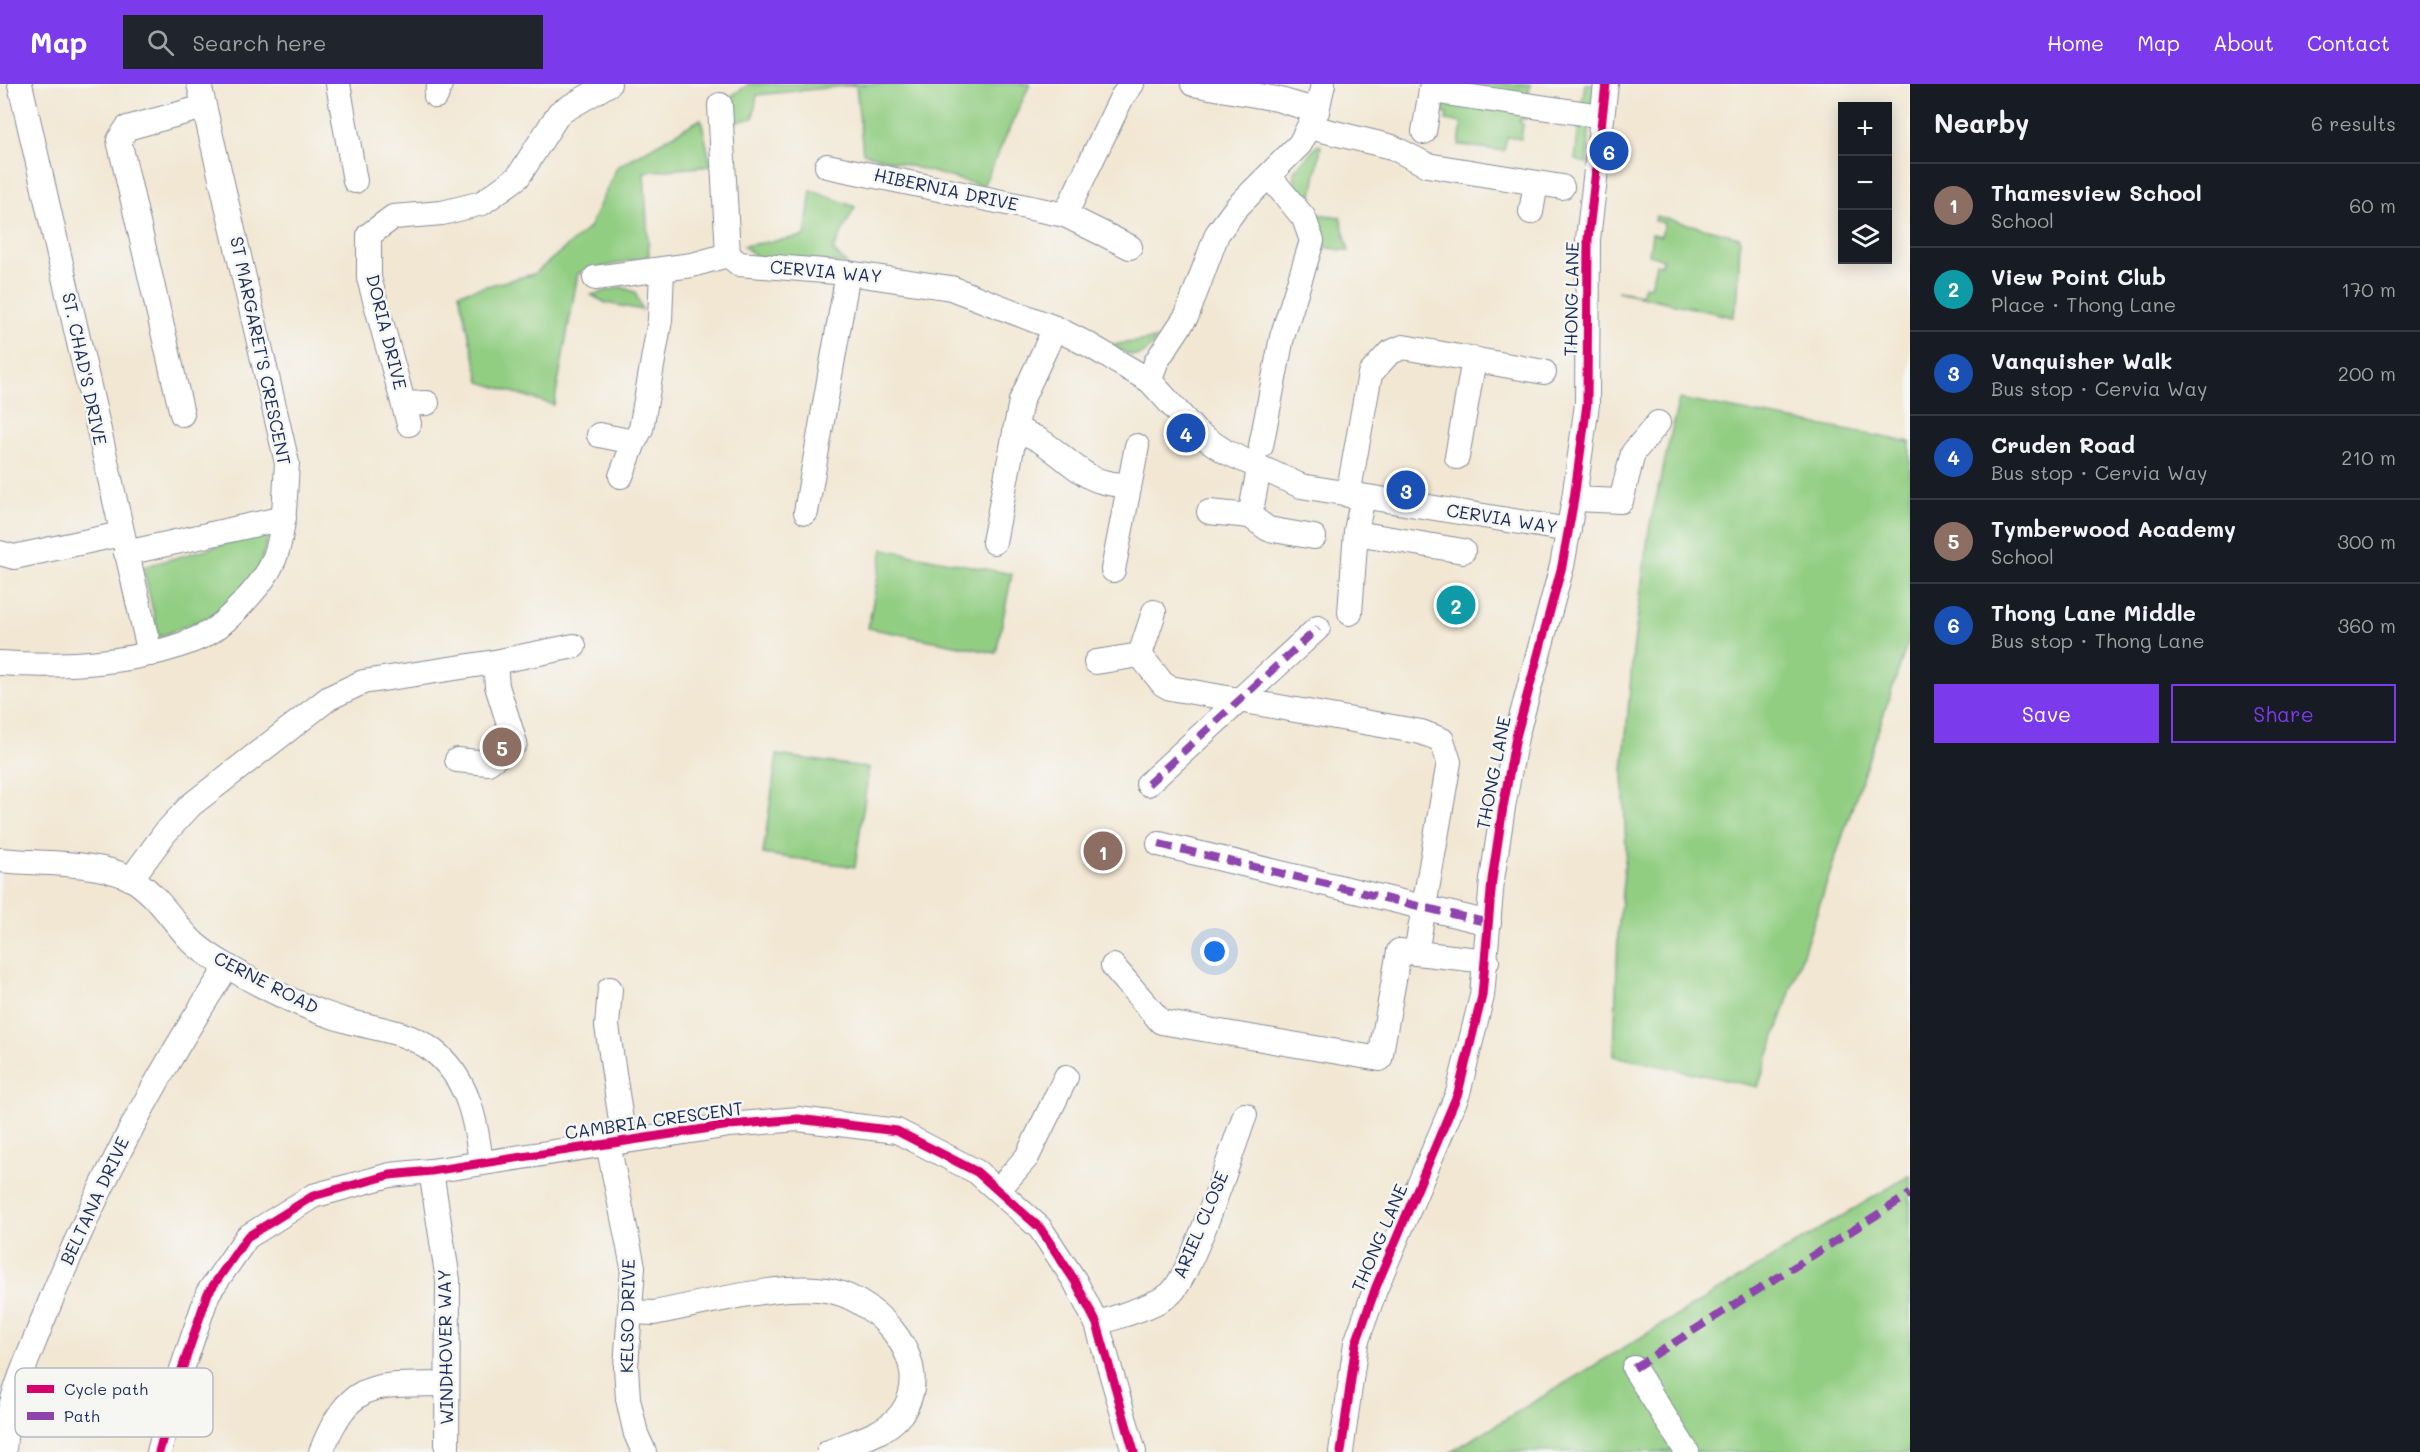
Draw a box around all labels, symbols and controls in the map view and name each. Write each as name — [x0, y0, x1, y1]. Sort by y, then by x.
search box — [123, 15, 543, 69]
text: Map — [30, 24, 87, 60]
icon: search — [144, 26, 177, 59]
text: Search here — [192, 28, 326, 57]
text: Home — [2047, 29, 2104, 56]
text: Map — [2137, 29, 2180, 56]
text: About — [2213, 29, 2274, 56]
text: Contact — [2307, 29, 2390, 56]
map controls — [1838, 102, 1892, 264]
button: + — [1838, 102, 1892, 156]
text: Nearby — [1934, 106, 2029, 140]
text: 6 results — [2311, 110, 2396, 136]
pin: 6 — [1590, 128, 1628, 174]
button: − — [1838, 156, 1892, 210]
street label: HIBERNIA DRIVE — [872, 162, 1021, 216]
text: Thamesview School — [1991, 178, 2202, 207]
text: 1 — [1949, 192, 1958, 218]
text: 60 m — [2349, 192, 2396, 218]
text: School — [1991, 207, 2054, 233]
button: layers — [1838, 210, 1892, 264]
street label: ST MARGARET'S CRESCENT — [225, 234, 297, 467]
street label: THONG LANE — [1558, 241, 1584, 357]
street label: CERVIA WAY — [769, 254, 883, 288]
text: View Point Club — [1991, 262, 2166, 291]
street label: DORIA DRIVE — [361, 272, 413, 392]
text: 2 — [1948, 276, 1959, 302]
text: 170 m — [2341, 276, 2396, 302]
street label: ST. CHAD'S DRIVE — [57, 290, 113, 447]
text: Place · Thong Lane — [1991, 291, 2176, 317]
text: Vanquisher Walk — [1991, 346, 2172, 375]
text: 3 — [1948, 360, 1960, 386]
text: 200 m — [2338, 360, 2396, 386]
text: Bus stop · Cervia Way — [1991, 375, 2207, 401]
pin: 4 — [1166, 410, 1206, 456]
text: Cruden Road — [1991, 430, 2135, 459]
text: 4 — [1947, 444, 1960, 470]
text: 210 m — [2341, 444, 2396, 470]
text: Bus stop · Cervia Way — [1991, 459, 2207, 485]
pin: 3 — [1386, 468, 1426, 512]
street label: CERVIA WAY — [1445, 497, 1560, 539]
text: Tymberwood Academy — [1991, 514, 2236, 543]
text: 5 — [1948, 528, 1959, 554]
text: 300 m — [2337, 528, 2396, 554]
text: School — [1991, 543, 2054, 569]
pin: 2 — [1436, 582, 1476, 628]
text: Thong Lane Middle — [1991, 598, 2196, 627]
text: 6 — [1947, 612, 1960, 638]
text: 360 m — [2338, 612, 2396, 638]
text: Bus stop · Thong Lane — [1991, 627, 2205, 653]
button: Save — [1934, 684, 2159, 743]
button: Share — [2171, 684, 2396, 743]
street label: THONG LANE — [1470, 714, 1516, 832]
pin: 5 — [482, 724, 522, 770]
pin: 1 — [1084, 828, 1122, 873]
your location — [1200, 937, 1229, 966]
street label: CERNE ROAD — [210, 945, 323, 1019]
street label: CAMBRIA CRESCENT — [563, 1096, 745, 1144]
street label: BELTANA DRIVE — [54, 1133, 134, 1268]
street label: ARIEL CLOSE — [1167, 1167, 1233, 1282]
street label: THONG LANE — [1346, 1180, 1413, 1295]
street label: KELSO DRIVE — [614, 1259, 640, 1373]
street label: WINDHOVER WAY — [432, 1269, 458, 1425]
legend — [15, 1368, 213, 1437]
text: Cycle path — [64, 1378, 148, 1399]
text: Path — [64, 1405, 100, 1426]

